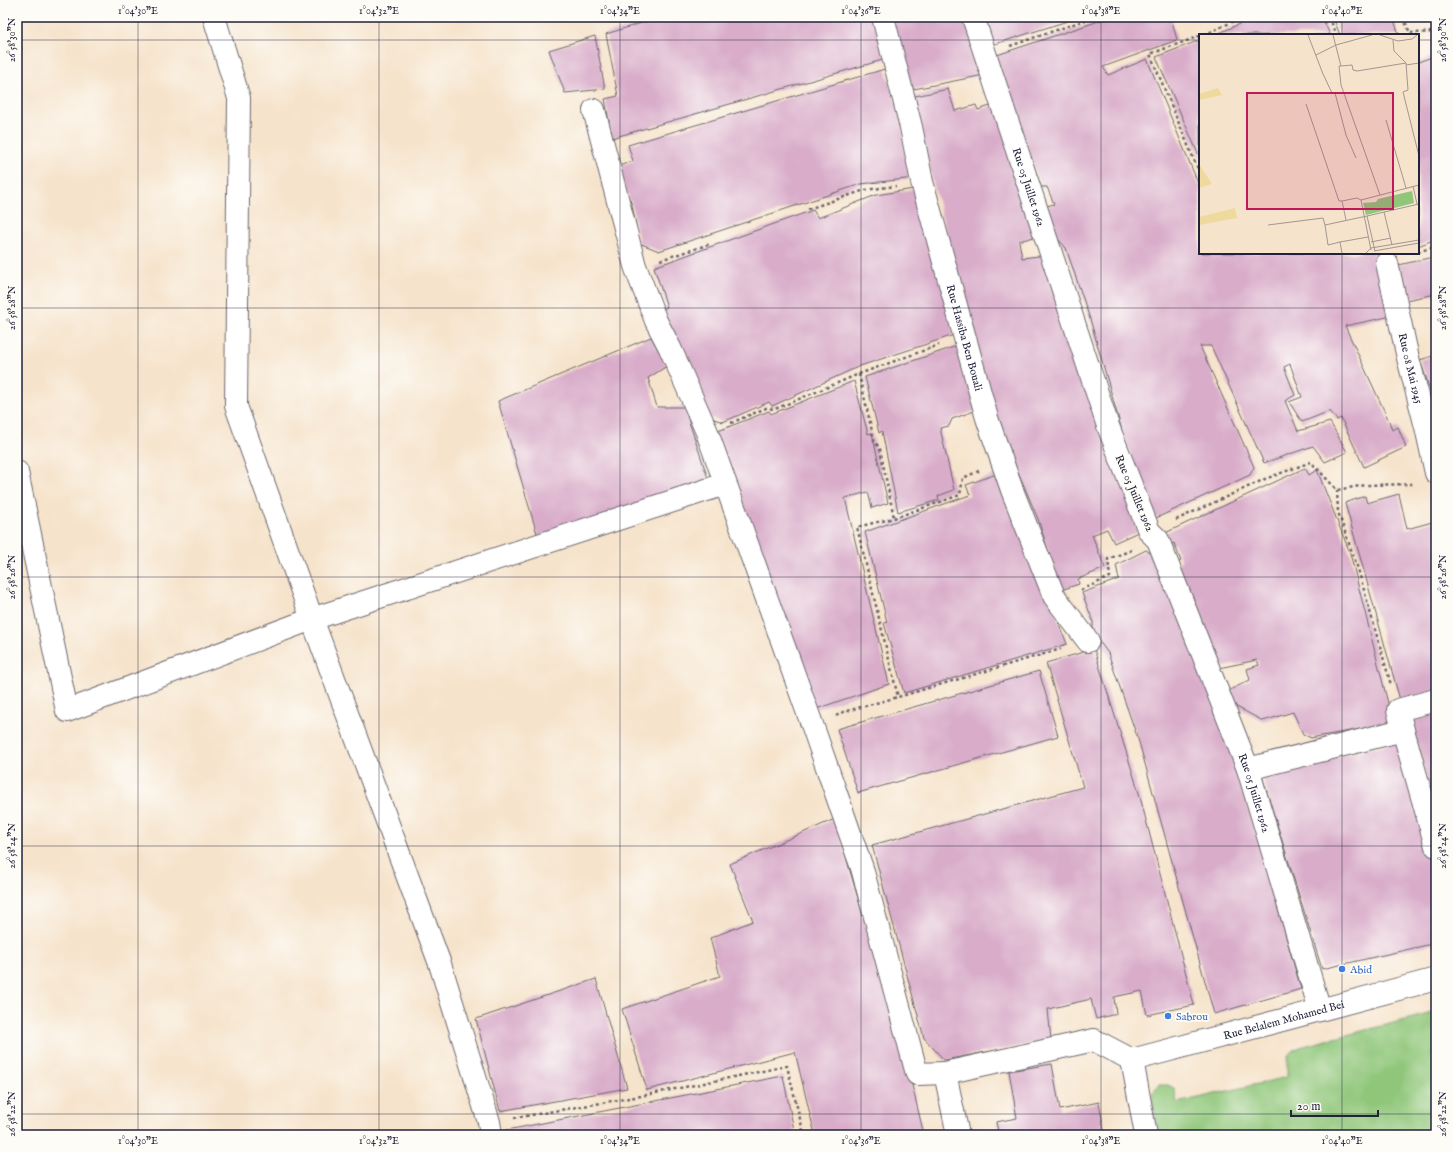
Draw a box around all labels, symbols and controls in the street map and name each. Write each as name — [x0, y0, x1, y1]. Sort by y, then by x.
text: 1°04'30"E — [118, 5, 158, 18]
text: 1°04'32"E — [359, 5, 399, 18]
text: 1°04'34"E — [600, 5, 640, 18]
text: 1°04'36"E — [841, 5, 881, 18]
text: 1°04'38"E — [1081, 5, 1121, 18]
text: 1°04'40"E — [1321, 5, 1363, 18]
text: 26°58'30"N — [6, 17, 19, 62]
text: 26°58'30"N — [1437, 17, 1450, 62]
inset map — [1199, 34, 1419, 254]
street label: Rue 05 Juillet 1962 — [1009, 146, 1048, 229]
street label: Rue Hassiba Ben Bouali — [943, 283, 985, 393]
text: 26°58'28"N — [6, 285, 19, 330]
text: 26°58'28"N — [1437, 285, 1450, 330]
street label: Rue 08 Mai 1945 — [1395, 332, 1426, 405]
street label: Rue 05 Juillet 1962 — [1112, 453, 1157, 534]
text: 26°58'26"N — [6, 554, 19, 599]
text: 26°58'26"N — [1437, 554, 1450, 599]
street label: Rue 05 Juillet 1962 — [1235, 752, 1273, 834]
text: 26°58'24"N — [6, 823, 19, 869]
text: 26°58'24"N — [1437, 823, 1450, 869]
place label: Abid — [1349, 963, 1372, 977]
marker: Abid — [1337, 964, 1347, 974]
street label: Rue Belalem Mohamed Bei — [1222, 998, 1346, 1043]
place label: Sabrou — [1176, 1010, 1208, 1024]
marker: Sabrou — [1163, 1011, 1173, 1021]
text: 26°58'22"N — [6, 1091, 19, 1137]
text: 26°58'22"N — [1437, 1091, 1450, 1137]
scale bar — [1291, 1092, 1378, 1118]
text: 20 m — [1297, 1099, 1320, 1114]
text: 1°04'30"E — [118, 1135, 158, 1148]
text: 1°04'32"E — [359, 1135, 399, 1148]
text: 1°04'34"E — [600, 1135, 640, 1148]
text: 1°04'36"E — [841, 1135, 881, 1148]
text: 1°04'38"E — [1081, 1135, 1121, 1148]
text: 1°04'40"E — [1321, 1135, 1363, 1148]

